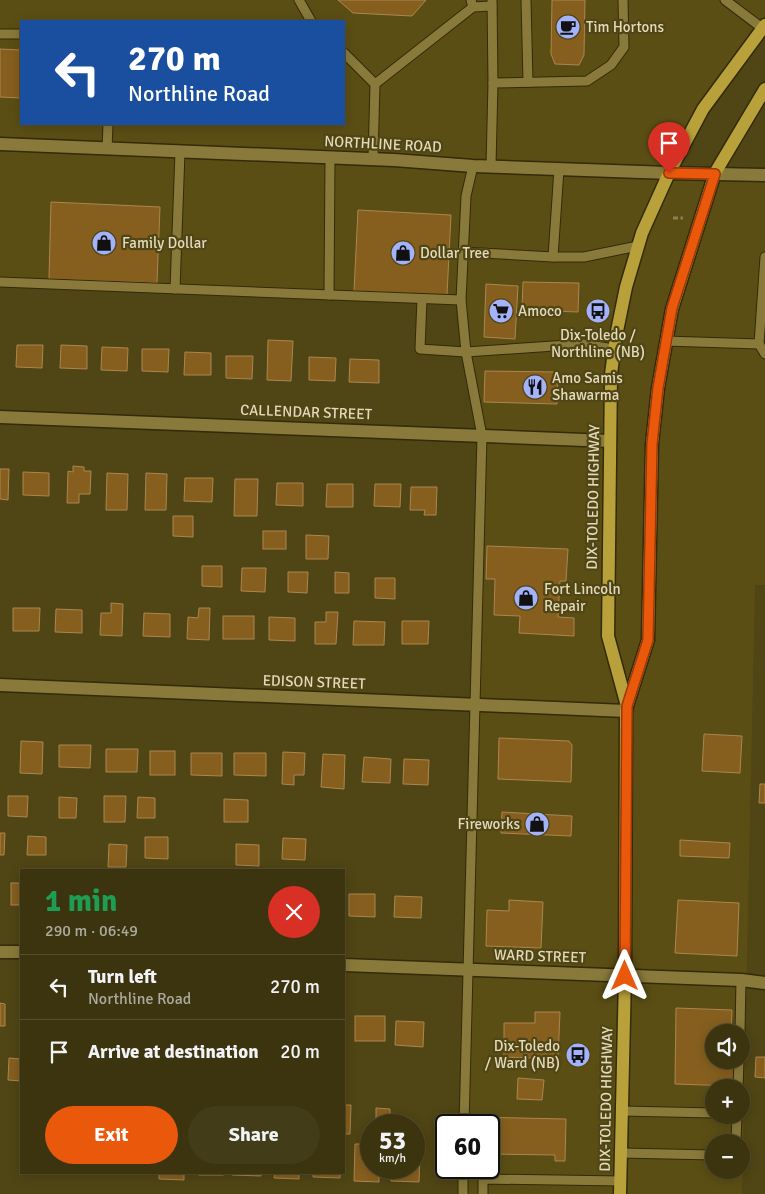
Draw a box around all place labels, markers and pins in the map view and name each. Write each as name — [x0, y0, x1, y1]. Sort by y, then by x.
cafe icon: Tim Hortons — [555, 14, 581, 40]
place label: Tim Hortons — [586, 18, 665, 36]
pin — [648, 122, 690, 173]
shop icon: Family Dollar — [91, 230, 117, 256]
place label: Family Dollar — [122, 234, 207, 252]
shop icon: Dollar Tree — [390, 240, 416, 266]
place label: Dollar Tree — [420, 244, 490, 262]
supermarket icon: Amoco — [488, 298, 514, 324]
bus stop icon: Dix-Toledo / Northline (NB) — [585, 298, 611, 324]
place label: Amoco — [518, 302, 562, 320]
place label: Dix-Toledo / Northline (NB) — [551, 326, 645, 361]
place label: Amo Samis Shawarma — [552, 369, 623, 404]
restaurant icon: Amo Samis Shawarma — [522, 374, 548, 400]
place label: Fort Lincoln Repair — [544, 580, 621, 615]
shop icon: Fort Lincoln Repair — [513, 585, 539, 611]
shop icon: Fireworks — [524, 811, 550, 837]
place label: Fireworks — [458, 815, 520, 833]
place label: Dix-Toledo / Ward (NB) — [485, 1037, 560, 1072]
bus stop icon: Dix-Toledo / Ward (NB) — [565, 1042, 591, 1068]

